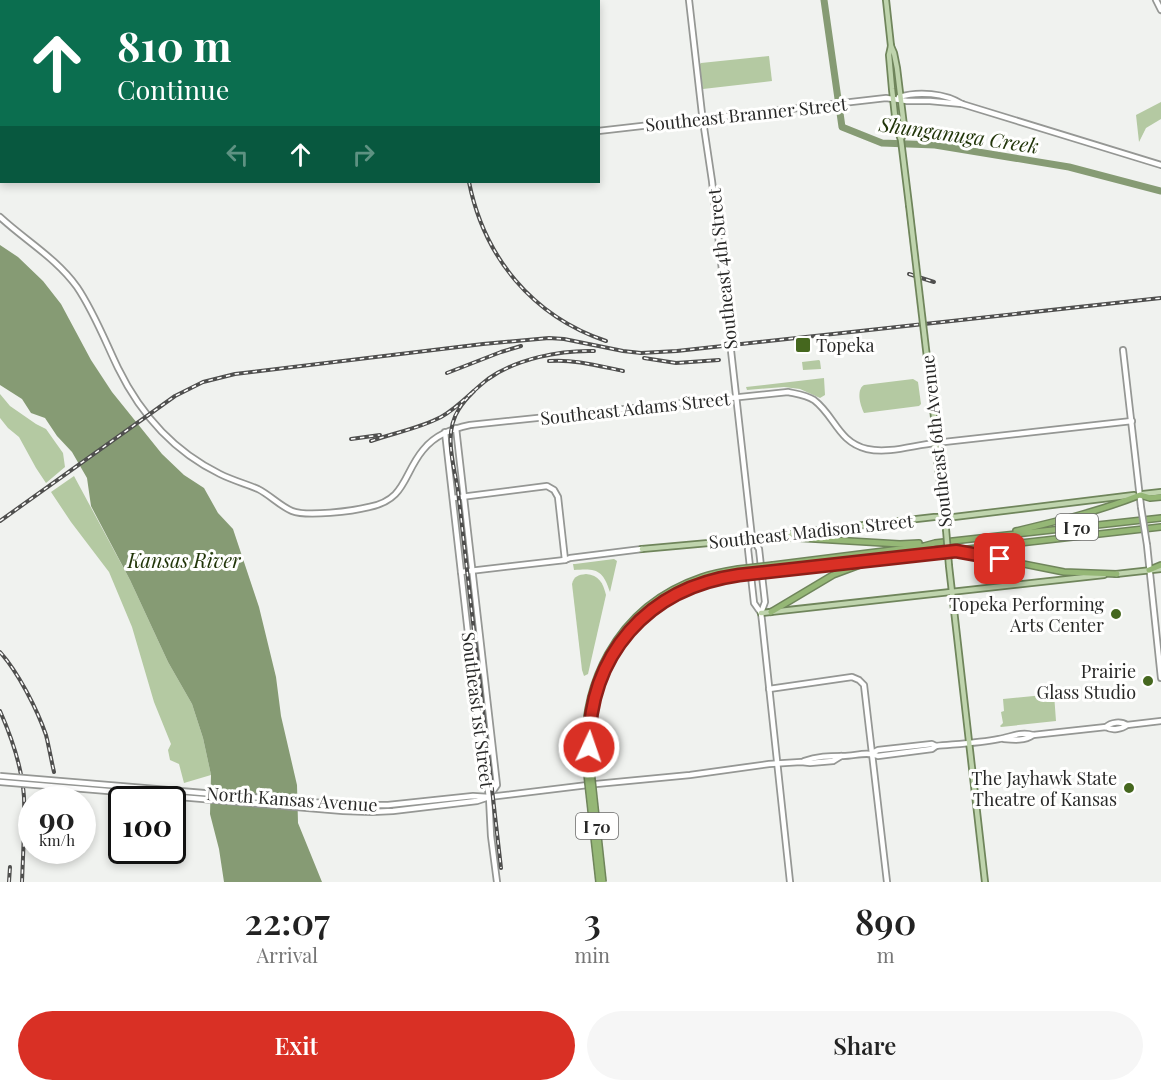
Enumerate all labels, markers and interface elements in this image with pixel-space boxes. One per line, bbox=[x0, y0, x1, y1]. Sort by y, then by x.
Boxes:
text: 810 m bbox=[117, 17, 232, 73]
icon: ahead bbox=[18, 24, 96, 102]
text: Continue bbox=[117, 71, 229, 107]
street label: Southeast Branner Street bbox=[644, 91, 849, 137]
water label: Shunganuga Creek bbox=[877, 109, 1040, 159]
icon: left bbox=[221, 138, 254, 171]
icon: ahead bbox=[284, 138, 317, 171]
icon: right bbox=[347, 138, 380, 171]
street label: Southeast 4th Street bbox=[702, 187, 742, 351]
place label: Topeka bbox=[816, 333, 875, 357]
marker: Topeka bbox=[794, 336, 812, 354]
street label: Southeast 6th Avenue bbox=[915, 354, 957, 528]
street label: Southeast Adams Street bbox=[539, 386, 732, 430]
street label: Southeast Madison Street bbox=[708, 508, 915, 554]
road number: I 70 bbox=[1056, 514, 1098, 540]
pin bbox=[974, 533, 1025, 584]
icon: arrive bbox=[983, 542, 1016, 575]
water label: Kansas River bbox=[127, 546, 242, 573]
place label: Topeka Performing Arts Center bbox=[949, 592, 1104, 637]
marker: Topeka Performing Arts Center bbox=[1109, 607, 1123, 621]
street label: Southeast 1st Street bbox=[457, 630, 500, 790]
place label: Prairie Glass Studio bbox=[1037, 659, 1136, 704]
marker: Prairie Glass Studio bbox=[1141, 674, 1155, 688]
position arrow bbox=[557, 715, 621, 779]
place label: The Jayhawk State Theatre of Kansas bbox=[971, 766, 1117, 811]
street label: North Kansas Avenue bbox=[206, 781, 378, 817]
marker: The Jayhawk State Theatre of Kansas bbox=[1122, 781, 1136, 795]
speed limit sign: 100 bbox=[108, 786, 186, 864]
text: 90 bbox=[39, 798, 75, 838]
road number: I 70 bbox=[576, 813, 618, 839]
text: km/h bbox=[39, 830, 75, 850]
text: 22:07 bbox=[245, 896, 330, 944]
text: 3 bbox=[584, 896, 601, 944]
text: 890 bbox=[855, 896, 916, 944]
text: Arrival bbox=[256, 941, 318, 968]
text: min bbox=[574, 941, 610, 968]
text: m bbox=[877, 941, 894, 968]
button: Exit bbox=[18, 1011, 575, 1080]
button: Share bbox=[587, 1011, 1143, 1080]

